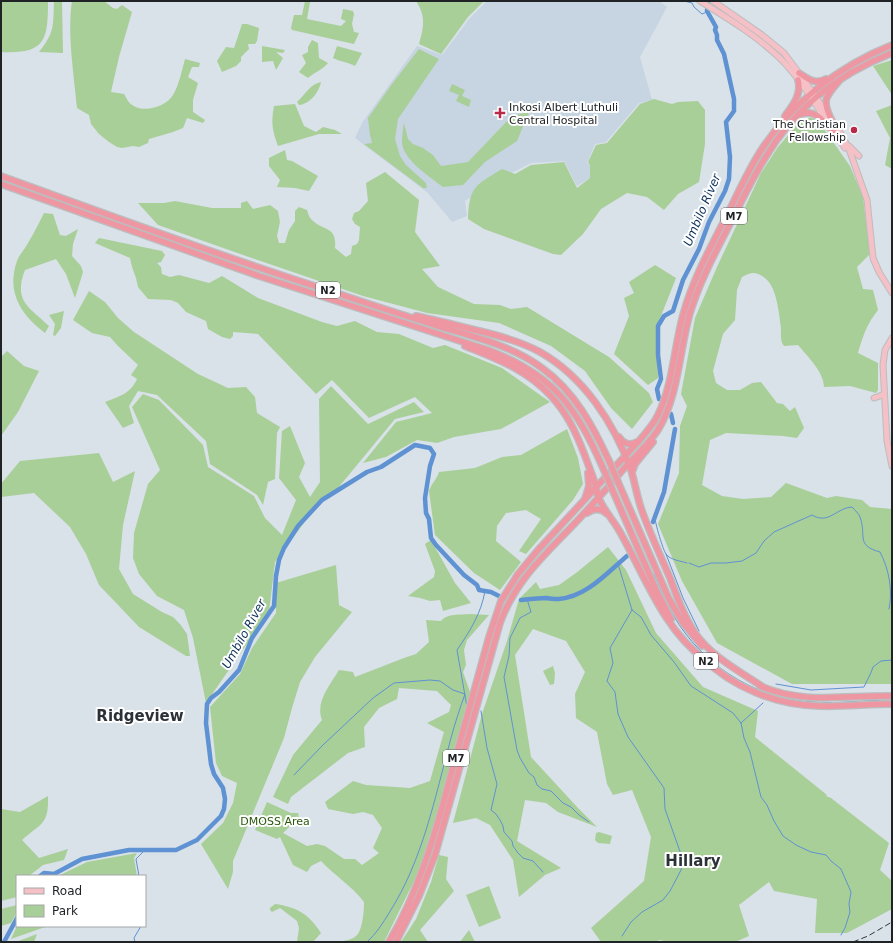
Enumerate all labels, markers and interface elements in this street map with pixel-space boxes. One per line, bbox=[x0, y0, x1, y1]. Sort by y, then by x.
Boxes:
place label: Inkosi Albert Luthuli Central Hospital bbox=[509, 101, 618, 127]
marker: Inkosi Albert Luthuli Central Hospital bbox=[494, 107, 506, 119]
place label: The Christian Fellowship bbox=[772, 118, 846, 144]
marker: The Christian Fellowship bbox=[849, 125, 859, 135]
water label: Umbilo River bbox=[681, 171, 724, 248]
road number: M7 bbox=[721, 208, 747, 224]
road number: N2 bbox=[316, 282, 340, 298]
water label: Umbilo River bbox=[219, 596, 269, 671]
road number: N2 bbox=[694, 653, 718, 669]
district label: Ridgeview bbox=[96, 707, 184, 725]
road number: M7 bbox=[443, 750, 469, 766]
park label: DMOSS Area bbox=[240, 815, 310, 828]
district label: Hillary bbox=[665, 852, 721, 870]
legend bbox=[16, 875, 146, 927]
text: Road bbox=[52, 884, 82, 898]
text: Park bbox=[52, 904, 78, 918]

